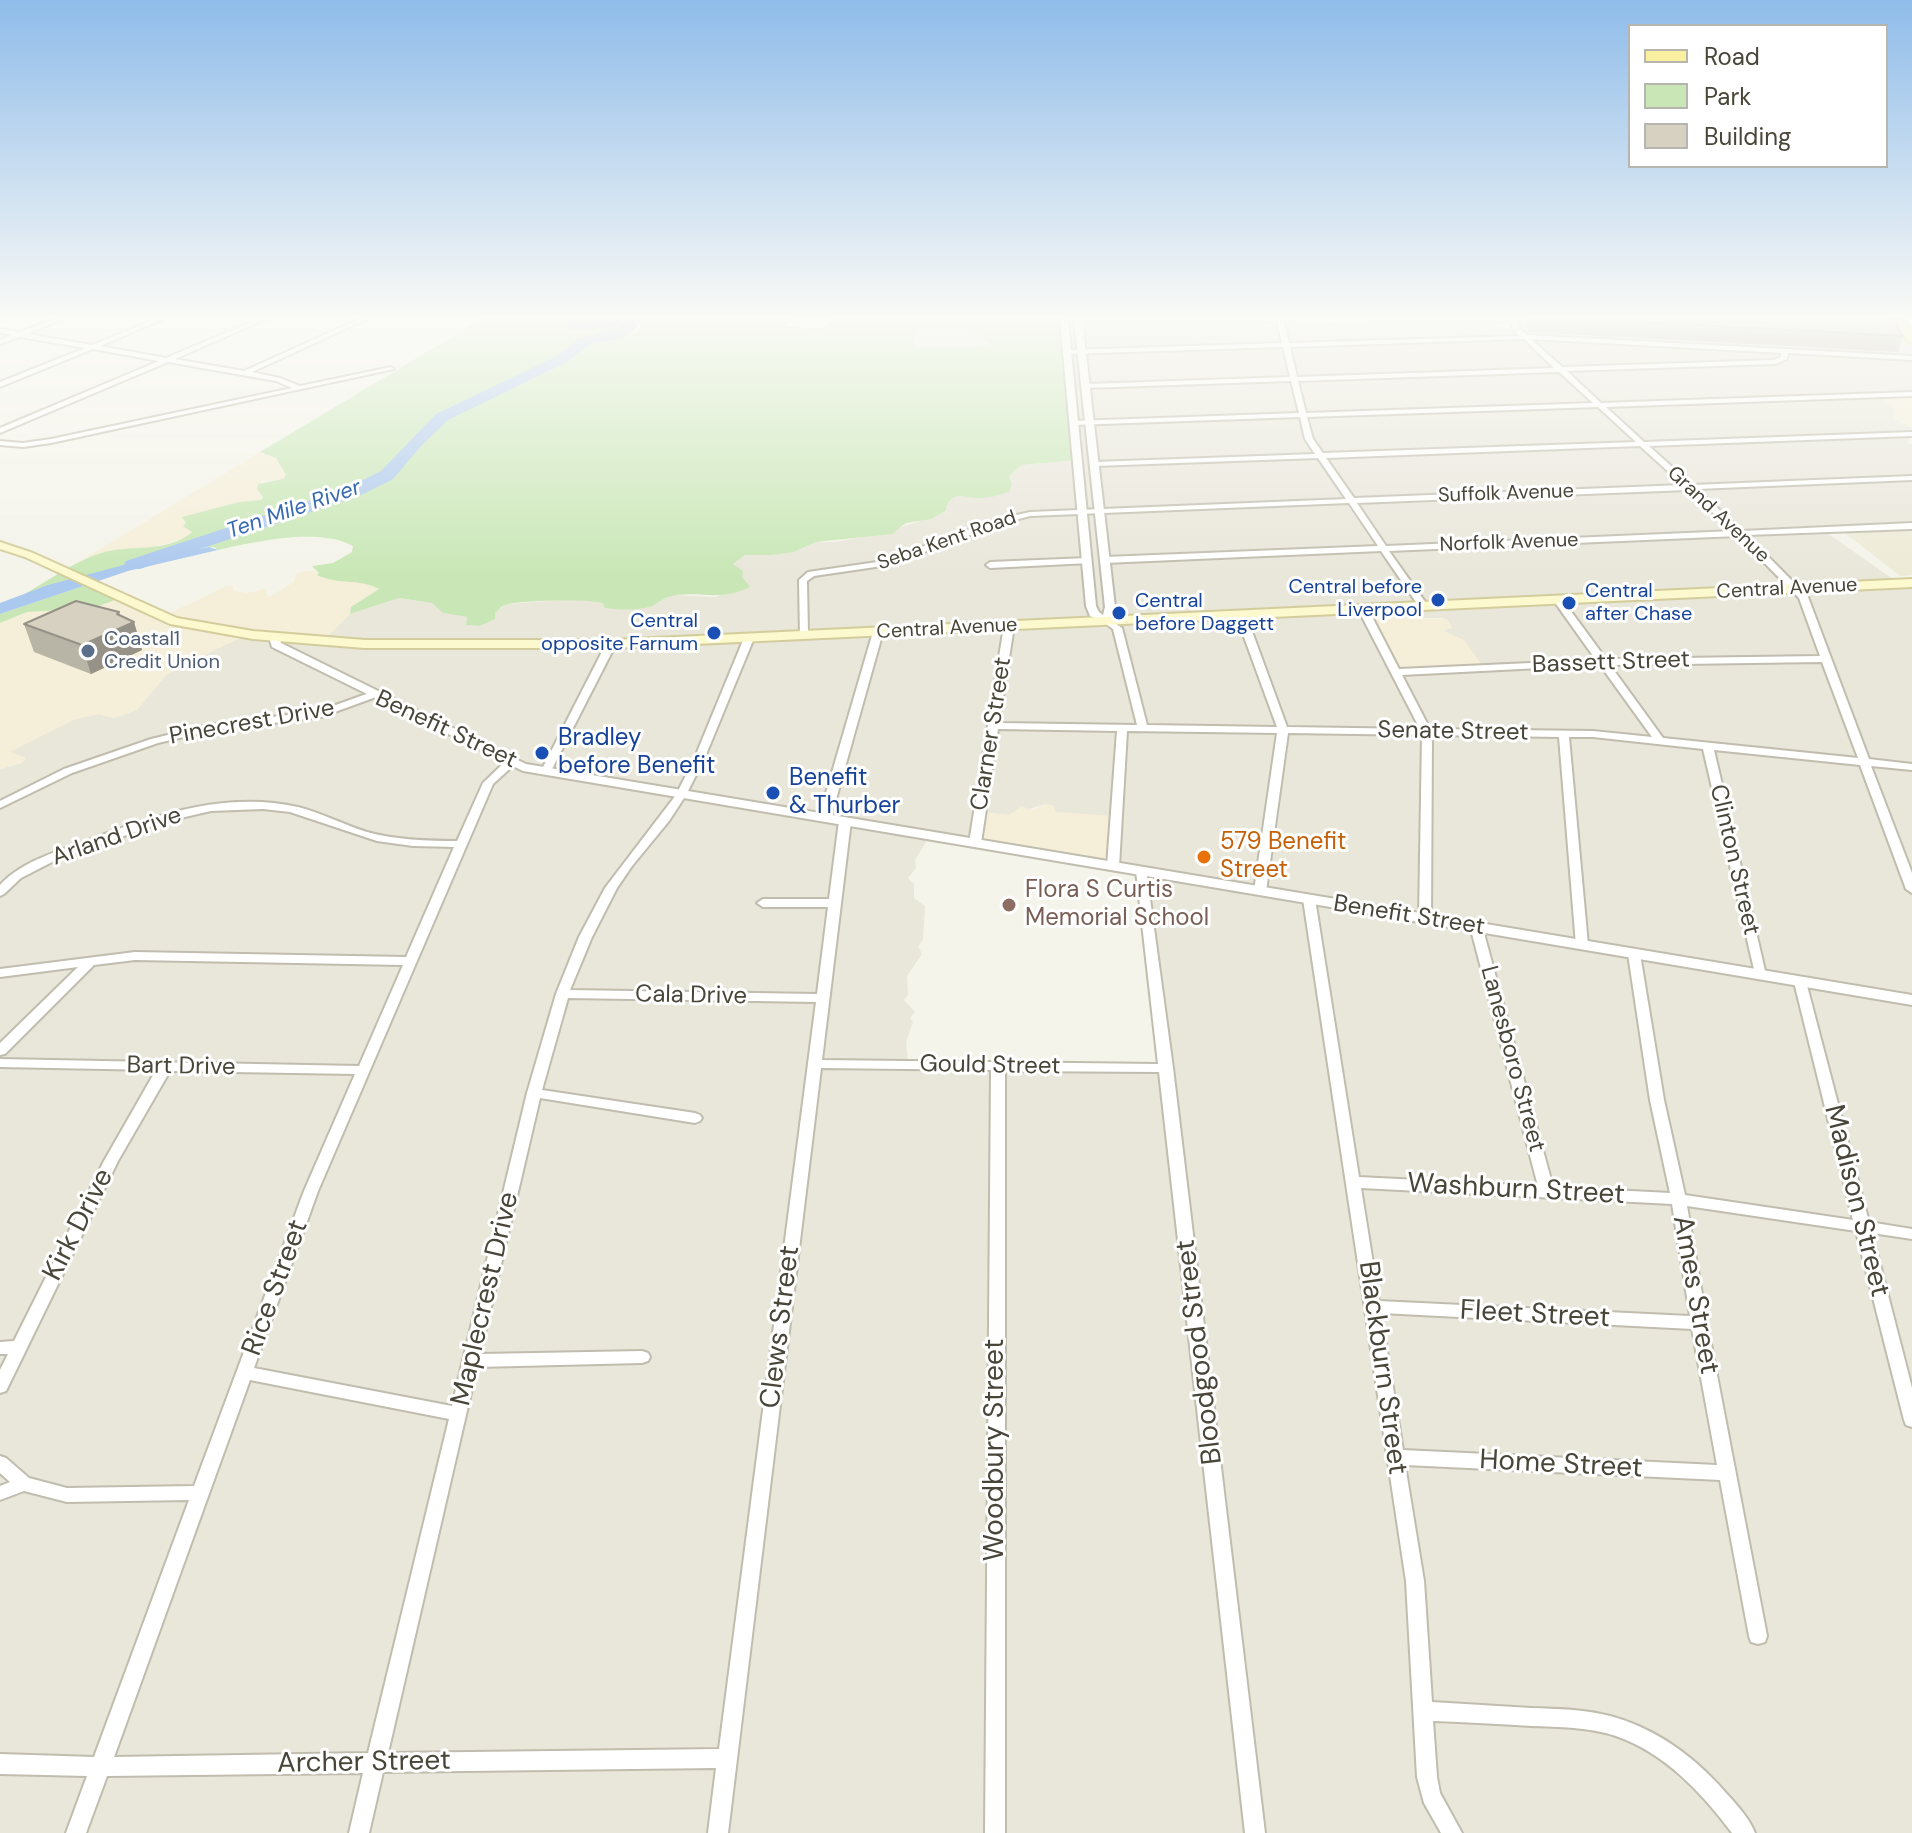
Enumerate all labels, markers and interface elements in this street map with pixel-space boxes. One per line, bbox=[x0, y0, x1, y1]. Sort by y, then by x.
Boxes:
legend bbox=[1628, 24, 1888, 168]
text: Road bbox=[1704, 41, 1760, 72]
text: Park bbox=[1704, 81, 1751, 112]
text: Building bbox=[1704, 121, 1791, 152]
street label: Grand Avenue bbox=[1662, 462, 1774, 568]
water label: Ten Mile River bbox=[223, 475, 365, 545]
street label: Suffolk Avenue bbox=[1438, 480, 1574, 508]
street label: Seba Kent Road bbox=[874, 506, 1020, 576]
street label: Norfolk Avenue bbox=[1439, 529, 1579, 557]
street label: Central Avenue bbox=[1716, 573, 1858, 605]
place label: Central before Liverpool bbox=[1288, 576, 1422, 623]
place label: Central after Chase bbox=[1585, 580, 1692, 627]
place label: Central before Daggett bbox=[1135, 590, 1274, 637]
marker: Central before Liverpool bbox=[1429, 591, 1447, 609]
marker: Central after Chase bbox=[1560, 594, 1578, 612]
marker: Central before Daggett bbox=[1110, 604, 1128, 622]
place label: Central opposite Farnum bbox=[541, 610, 698, 657]
street label: Central Avenue bbox=[876, 613, 1018, 645]
marker: Central opposite Farnum bbox=[705, 624, 723, 642]
place label: Coastal1 Credit Union bbox=[104, 628, 220, 675]
marker: Coastal1 Credit Union bbox=[79, 642, 97, 660]
street label: Bassett Street bbox=[1532, 646, 1690, 680]
street label: Clarner Street bbox=[966, 655, 1018, 813]
street label: Benefit Street bbox=[371, 685, 521, 775]
street label: Pinecrest Drive bbox=[167, 694, 337, 752]
street label: Senate Street bbox=[1377, 716, 1529, 748]
place label: Bradley before Benefit bbox=[558, 725, 715, 781]
marker: Bradley before Benefit bbox=[533, 744, 551, 762]
place label: Benefit & Thurber bbox=[789, 765, 900, 821]
street label: Clinton Street bbox=[1703, 782, 1765, 938]
marker: Benefit & Thurber bbox=[764, 784, 782, 802]
street label: Arland Drive bbox=[48, 801, 186, 873]
place label: 579 Benefit Street bbox=[1220, 829, 1346, 885]
marker: 579 Benefit Street bbox=[1195, 848, 1213, 866]
place label: Flora S Curtis Memorial School bbox=[1025, 877, 1209, 933]
street label: Benefit Street bbox=[1331, 890, 1487, 942]
marker: Flora S Curtis Memorial School bbox=[1000, 896, 1018, 914]
street label: Lanesboro Street bbox=[1473, 963, 1551, 1155]
street label: Cala Drive bbox=[635, 981, 747, 1011]
street label: Gould Street bbox=[919, 1050, 1061, 1082]
street label: Bart Drive bbox=[126, 1052, 236, 1082]
street label: Madison Street bbox=[1816, 1102, 1896, 1300]
street label: Kirk Drive bbox=[36, 1163, 122, 1287]
street label: Washburn Street bbox=[1406, 1168, 1626, 1212]
street label: Maplecrest Drive bbox=[445, 1189, 527, 1409]
street label: Ames Street bbox=[1665, 1213, 1725, 1377]
street label: Rice Street bbox=[236, 1216, 316, 1360]
street label: Bloodgood Street bbox=[1170, 1238, 1230, 1466]
street label: Clews Street bbox=[754, 1244, 808, 1410]
street label: Blackburn Street bbox=[1350, 1259, 1414, 1477]
street label: Fleet Street bbox=[1459, 1294, 1611, 1336]
street label: Woodbury Street bbox=[979, 1339, 1013, 1561]
street label: Home Street bbox=[1479, 1444, 1643, 1486]
street label: Archer Street bbox=[277, 1745, 451, 1781]

